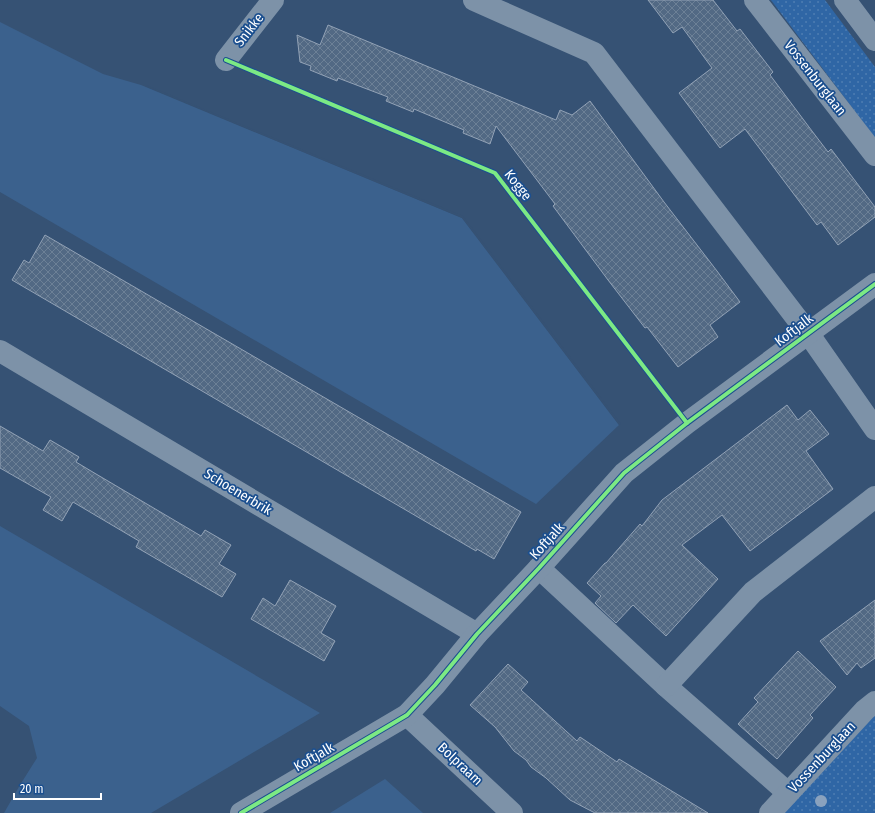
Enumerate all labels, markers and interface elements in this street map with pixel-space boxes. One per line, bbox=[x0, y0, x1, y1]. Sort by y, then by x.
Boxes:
street label: Snikke bbox=[231, 10, 267, 50]
street label: Vossenburglaan bbox=[780, 37, 850, 119]
street label: Kogge bbox=[501, 166, 535, 204]
street label: Koftjalk bbox=[771, 310, 817, 350]
street label: Schoenerbrik bbox=[201, 465, 275, 519]
street label: Koftjalk bbox=[526, 519, 568, 563]
street label: Vossenburglaan bbox=[785, 718, 859, 796]
street label: Koftjalk bbox=[291, 738, 338, 775]
street label: Bolpraam bbox=[434, 739, 486, 789]
scale bar bbox=[14, 775, 101, 801]
text: 20 m bbox=[20, 782, 44, 796]

